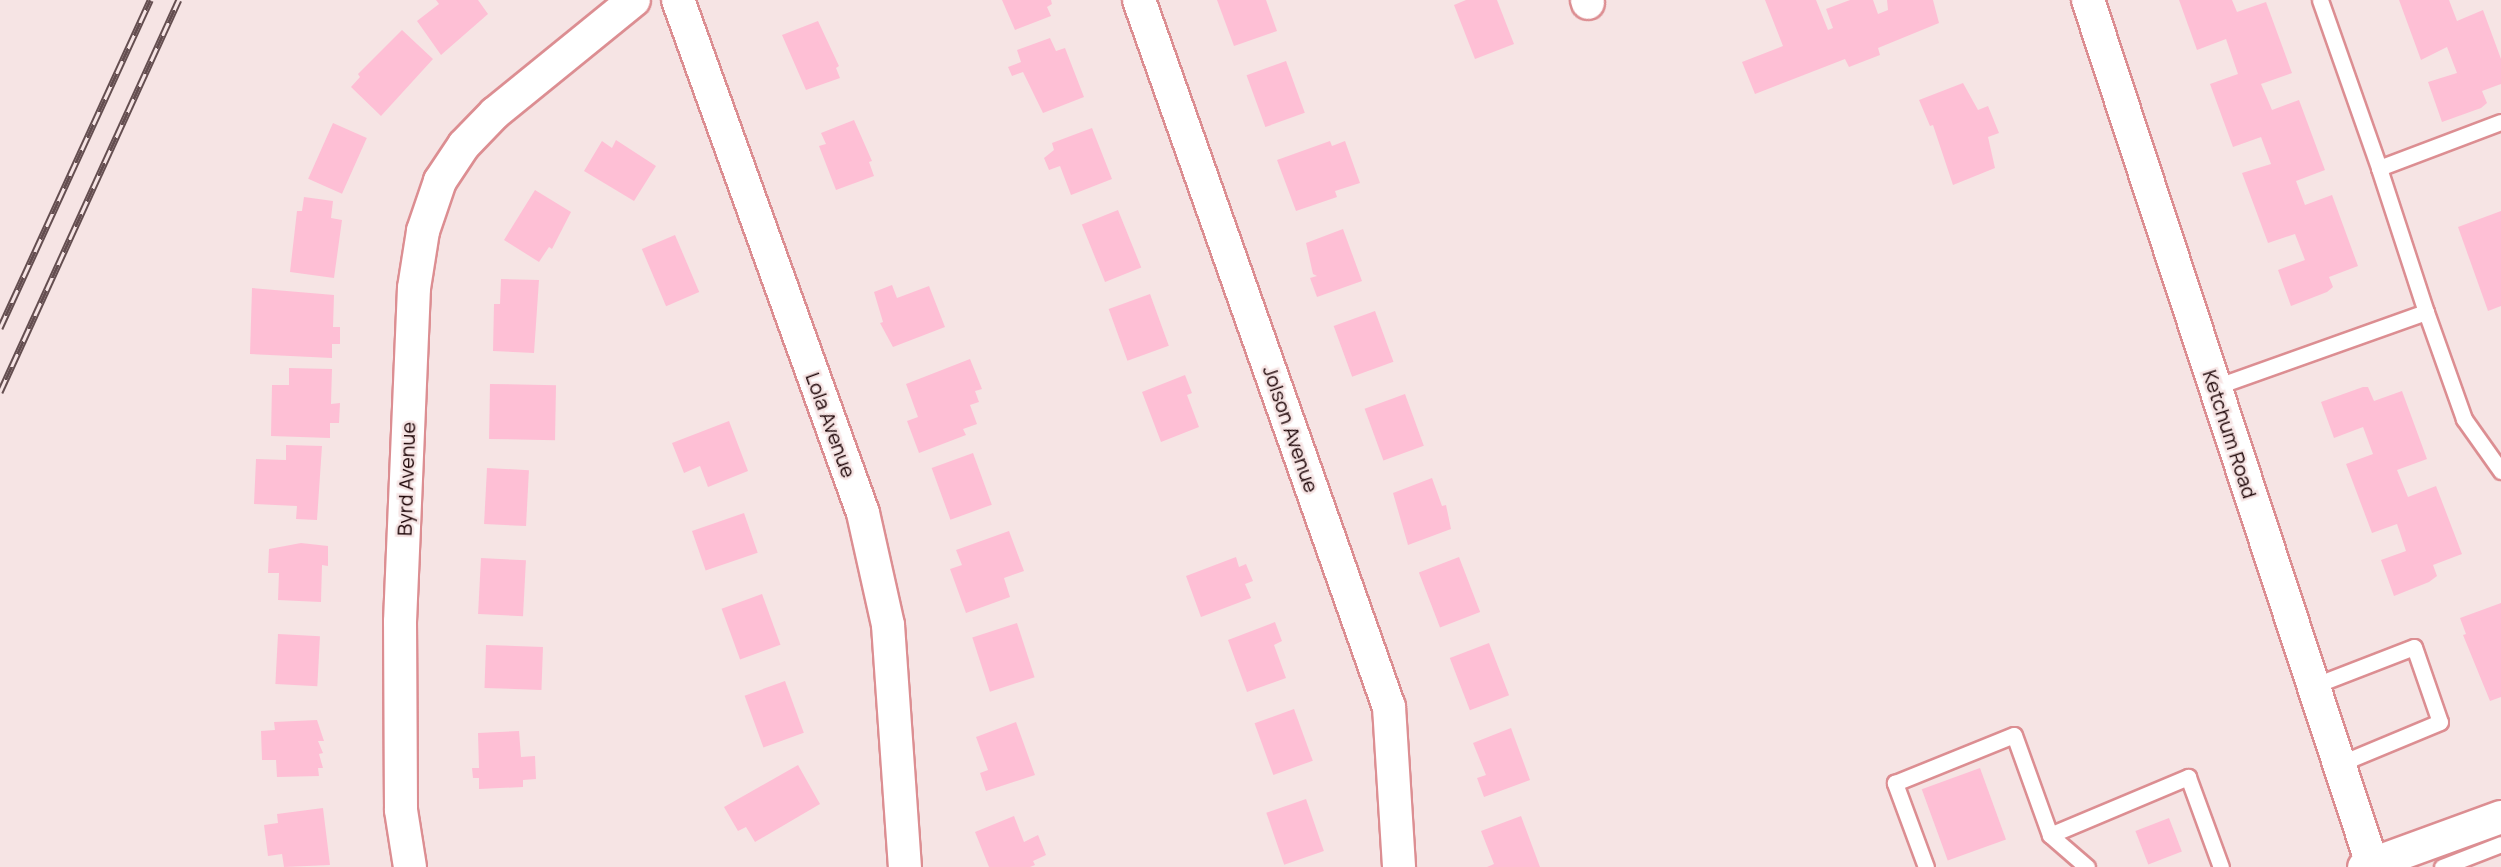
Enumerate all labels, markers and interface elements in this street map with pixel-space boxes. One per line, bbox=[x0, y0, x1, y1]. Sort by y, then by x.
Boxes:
street label: Jolson Avenue bbox=[1258, 362, 1324, 496]
street label: Ketchum Road bbox=[2198, 367, 2262, 501]
street label: Lola Avenue bbox=[801, 369, 861, 481]
street label: Byrd Avenue bbox=[392, 422, 420, 536]

